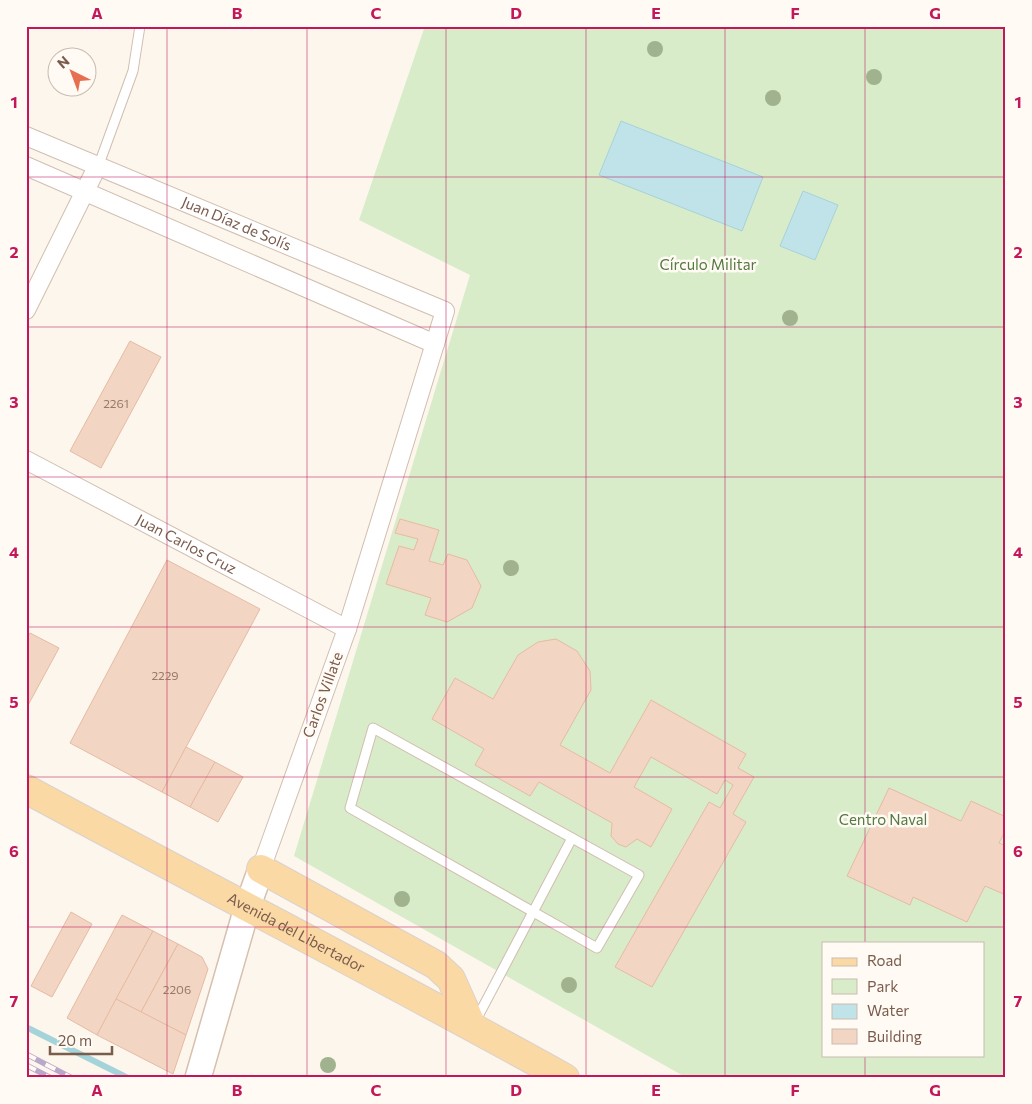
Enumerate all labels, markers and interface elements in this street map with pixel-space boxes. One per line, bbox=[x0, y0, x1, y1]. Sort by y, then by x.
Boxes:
text: A bbox=[91, 3, 103, 22]
text: B bbox=[232, 3, 243, 22]
text: C bbox=[371, 3, 382, 22]
text: D bbox=[510, 3, 522, 22]
text: E bbox=[651, 3, 661, 22]
text: F bbox=[790, 3, 800, 22]
text: G bbox=[929, 3, 941, 22]
north arrow bbox=[48, 48, 98, 98]
text: N bbox=[53, 52, 73, 72]
text: 1 bbox=[10, 92, 18, 111]
text: 1 bbox=[1014, 92, 1022, 111]
street label: Juan Díaz de Solís bbox=[179, 192, 294, 254]
text: 2 bbox=[9, 242, 19, 261]
text: 2 bbox=[1013, 242, 1023, 261]
park label: Círculo Militar bbox=[659, 255, 757, 273]
text: 3 bbox=[9, 392, 19, 411]
text: 3 bbox=[1013, 392, 1023, 411]
house number: 2261 bbox=[103, 396, 129, 410]
street label: Juan Carlos Cruz bbox=[133, 510, 240, 577]
text: 4 bbox=[9, 542, 19, 561]
text: 4 bbox=[1013, 542, 1023, 561]
street label: Carlos Villate bbox=[298, 649, 346, 740]
house number: 2229 bbox=[151, 668, 179, 682]
text: 5 bbox=[9, 692, 19, 711]
text: 5 bbox=[1013, 692, 1023, 711]
park label: Centro Naval bbox=[839, 810, 927, 828]
text: 6 bbox=[9, 841, 19, 860]
text: 6 bbox=[1013, 841, 1023, 860]
street label: Avenida del Libertador bbox=[225, 888, 368, 976]
legend bbox=[822, 942, 984, 1056]
text: Road bbox=[867, 951, 902, 969]
text: Park bbox=[867, 977, 898, 995]
house number: 2206 bbox=[163, 982, 191, 996]
text: 7 bbox=[10, 991, 19, 1010]
text: 7 bbox=[1014, 991, 1023, 1010]
text: Water bbox=[867, 1001, 909, 1019]
scale bar bbox=[50, 1024, 112, 1056]
text: Building bbox=[867, 1027, 922, 1045]
text: 20 m bbox=[58, 1031, 92, 1049]
text: A bbox=[91, 1080, 103, 1099]
text: B bbox=[232, 1080, 243, 1099]
text: C bbox=[371, 1080, 382, 1099]
text: D bbox=[510, 1080, 522, 1099]
text: E bbox=[651, 1080, 661, 1099]
text: F bbox=[790, 1080, 800, 1099]
text: G bbox=[929, 1080, 941, 1099]

